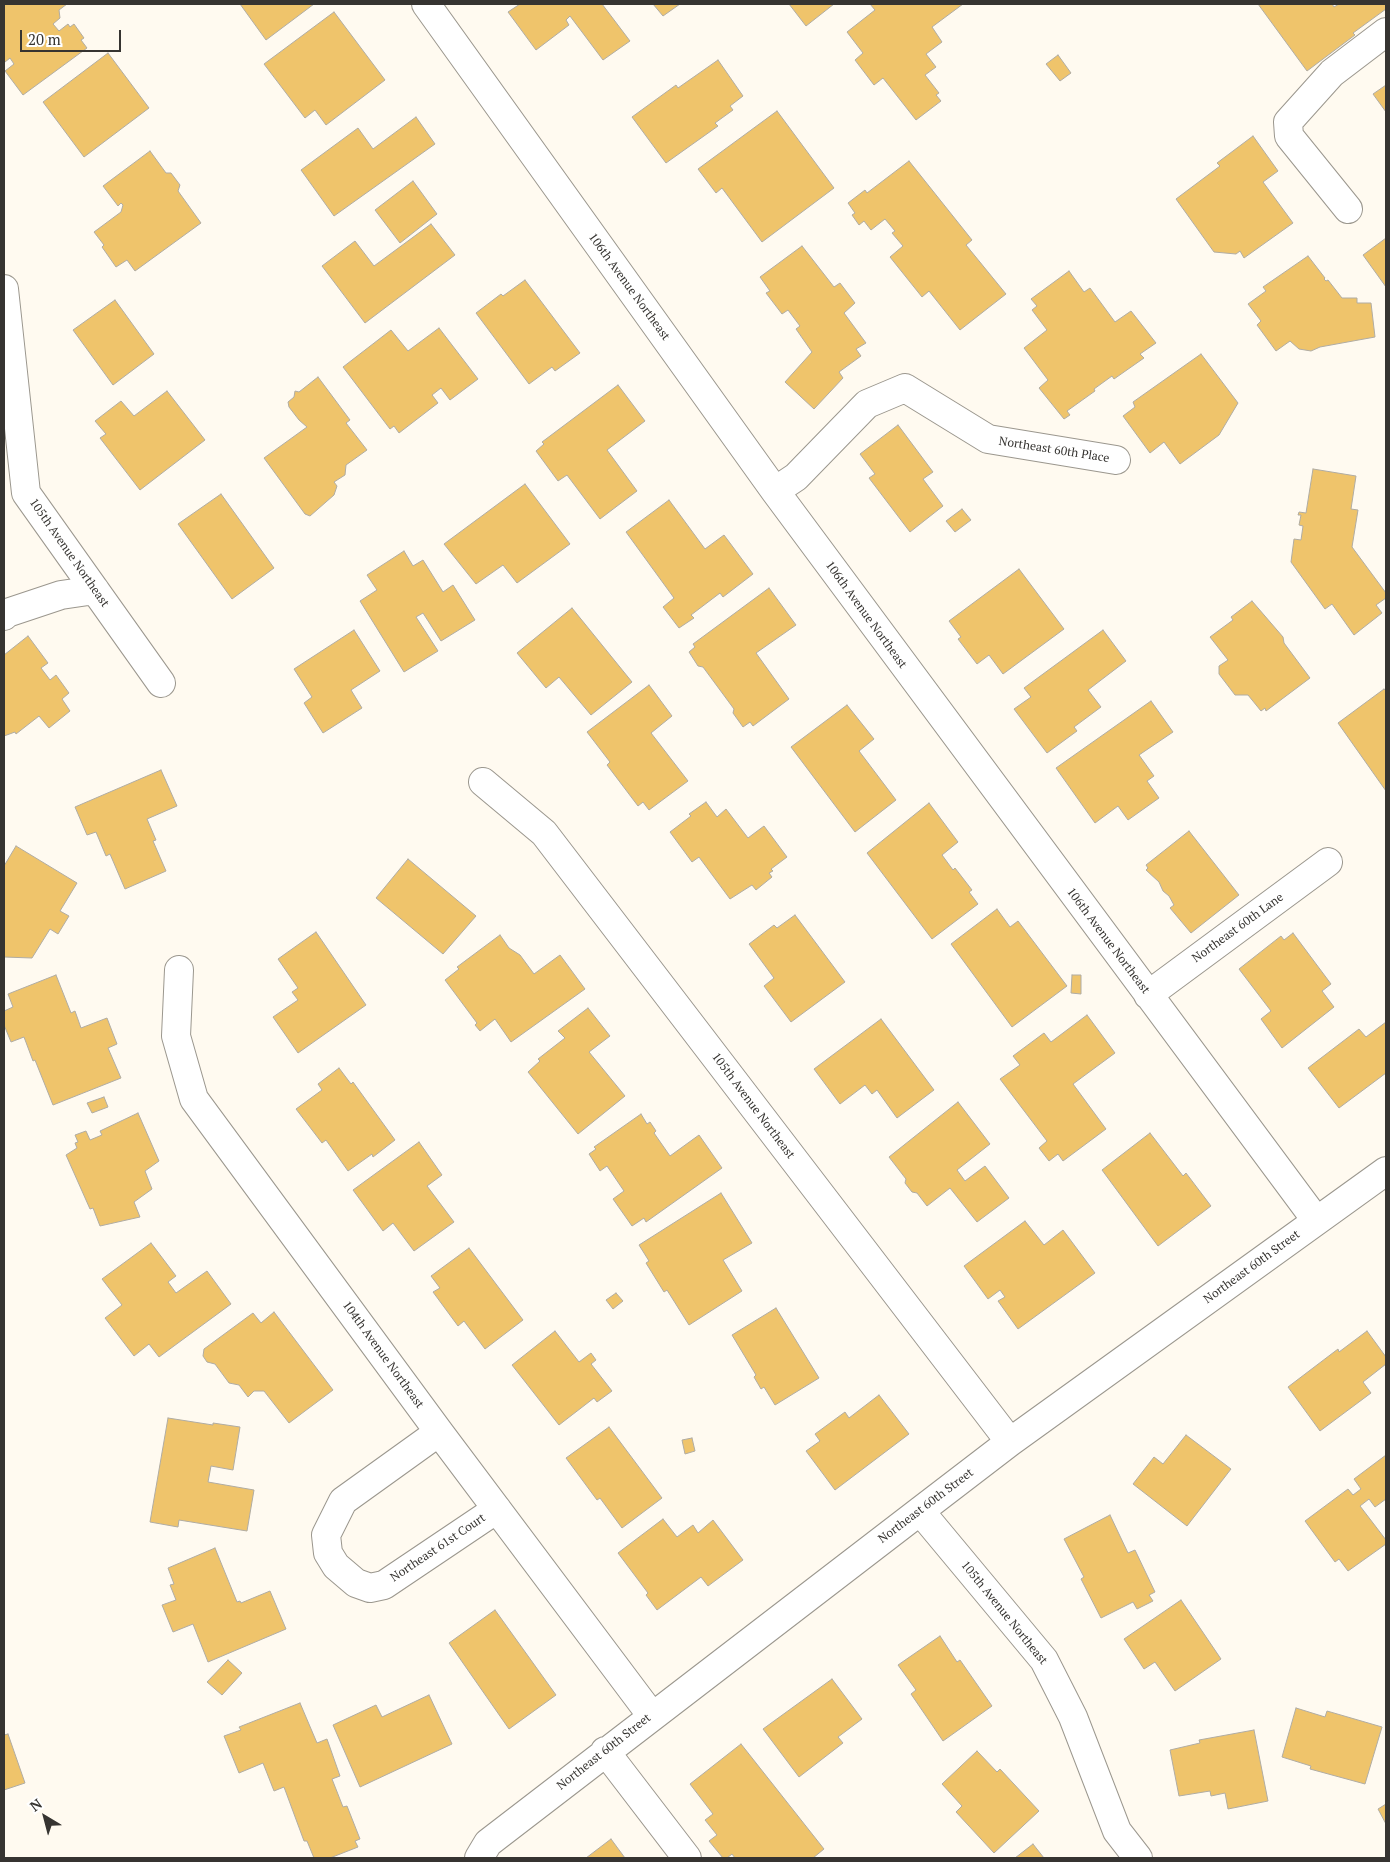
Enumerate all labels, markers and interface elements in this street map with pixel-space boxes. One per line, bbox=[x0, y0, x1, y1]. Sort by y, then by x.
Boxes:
scale bar bbox=[22, 20, 124, 52]
text: 20 m bbox=[28, 29, 61, 49]
street label: 106th Avenue Northeast bbox=[585, 231, 673, 343]
street label: Northeast 60th Place bbox=[998, 434, 1110, 466]
street label: 105th Avenue Northeast bbox=[26, 496, 112, 610]
street label: 106th Avenue Northeast bbox=[822, 559, 910, 671]
street label: 106th Avenue Northeast bbox=[1063, 885, 1153, 997]
street label: Northeast 60th Lane bbox=[1190, 890, 1286, 966]
street label: 105th Avenue Northeast bbox=[708, 1050, 798, 1162]
street label: Northeast 60th Street bbox=[1201, 1227, 1303, 1307]
street label: 104th Avenue Northeast bbox=[339, 1299, 427, 1411]
street label: Northeast 60th Street bbox=[876, 1466, 976, 1546]
street label: Northeast 61st Court bbox=[388, 1511, 488, 1585]
street label: 105th Avenue Northeast bbox=[958, 1558, 1050, 1668]
street label: Northeast 60th Street bbox=[554, 1711, 654, 1793]
north arrow bbox=[20, 1792, 70, 1842]
text: N bbox=[26, 1794, 46, 1815]

